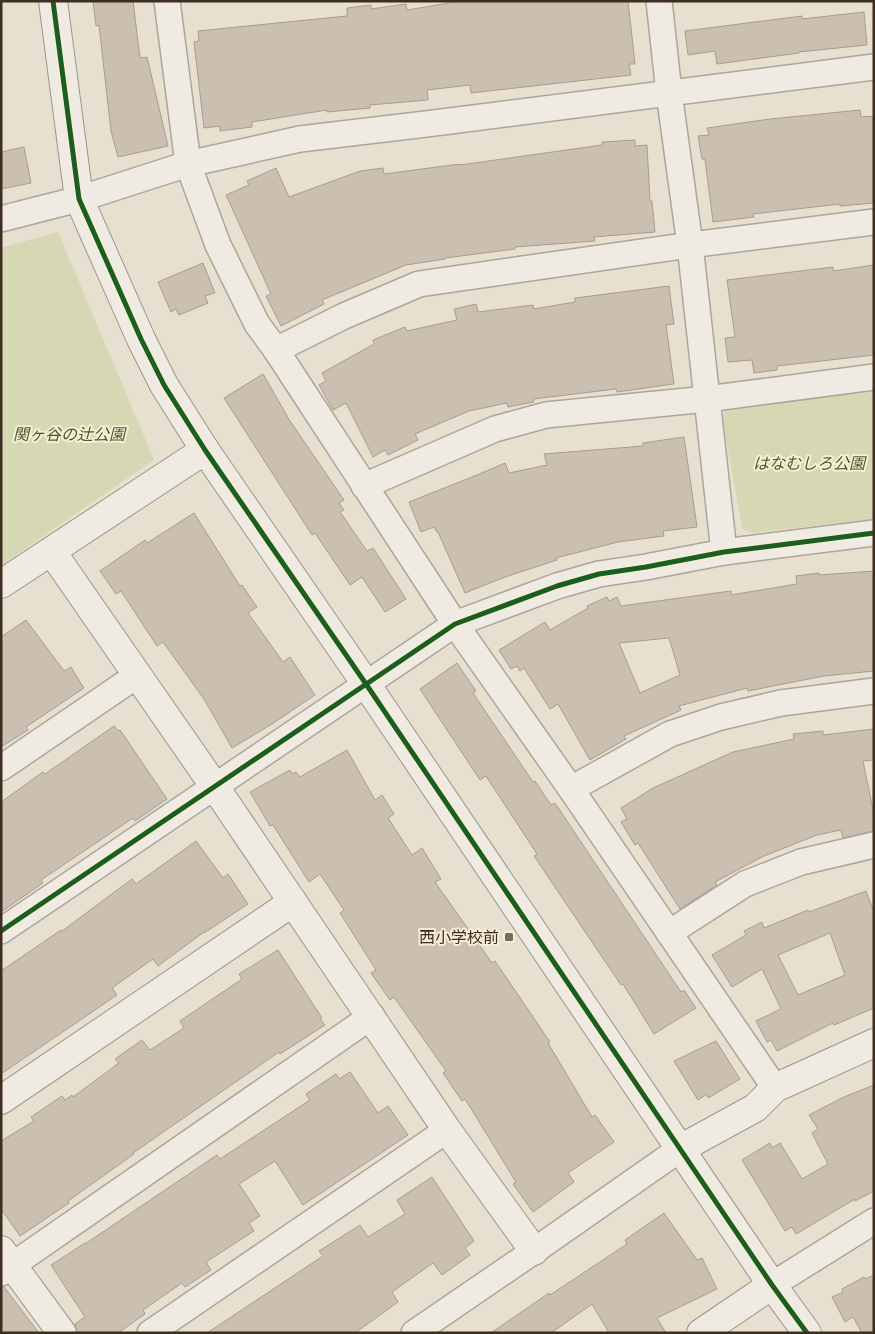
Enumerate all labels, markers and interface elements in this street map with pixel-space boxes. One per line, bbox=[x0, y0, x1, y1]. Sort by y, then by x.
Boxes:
park label: 関ヶ谷の辻公園 bbox=[13, 426, 127, 443]
park label: はなむしろ公園 bbox=[753, 455, 867, 472]
place label: 西小学校前 bbox=[419, 929, 499, 946]
marker: 西小学校前 bbox=[503, 931, 515, 943]

